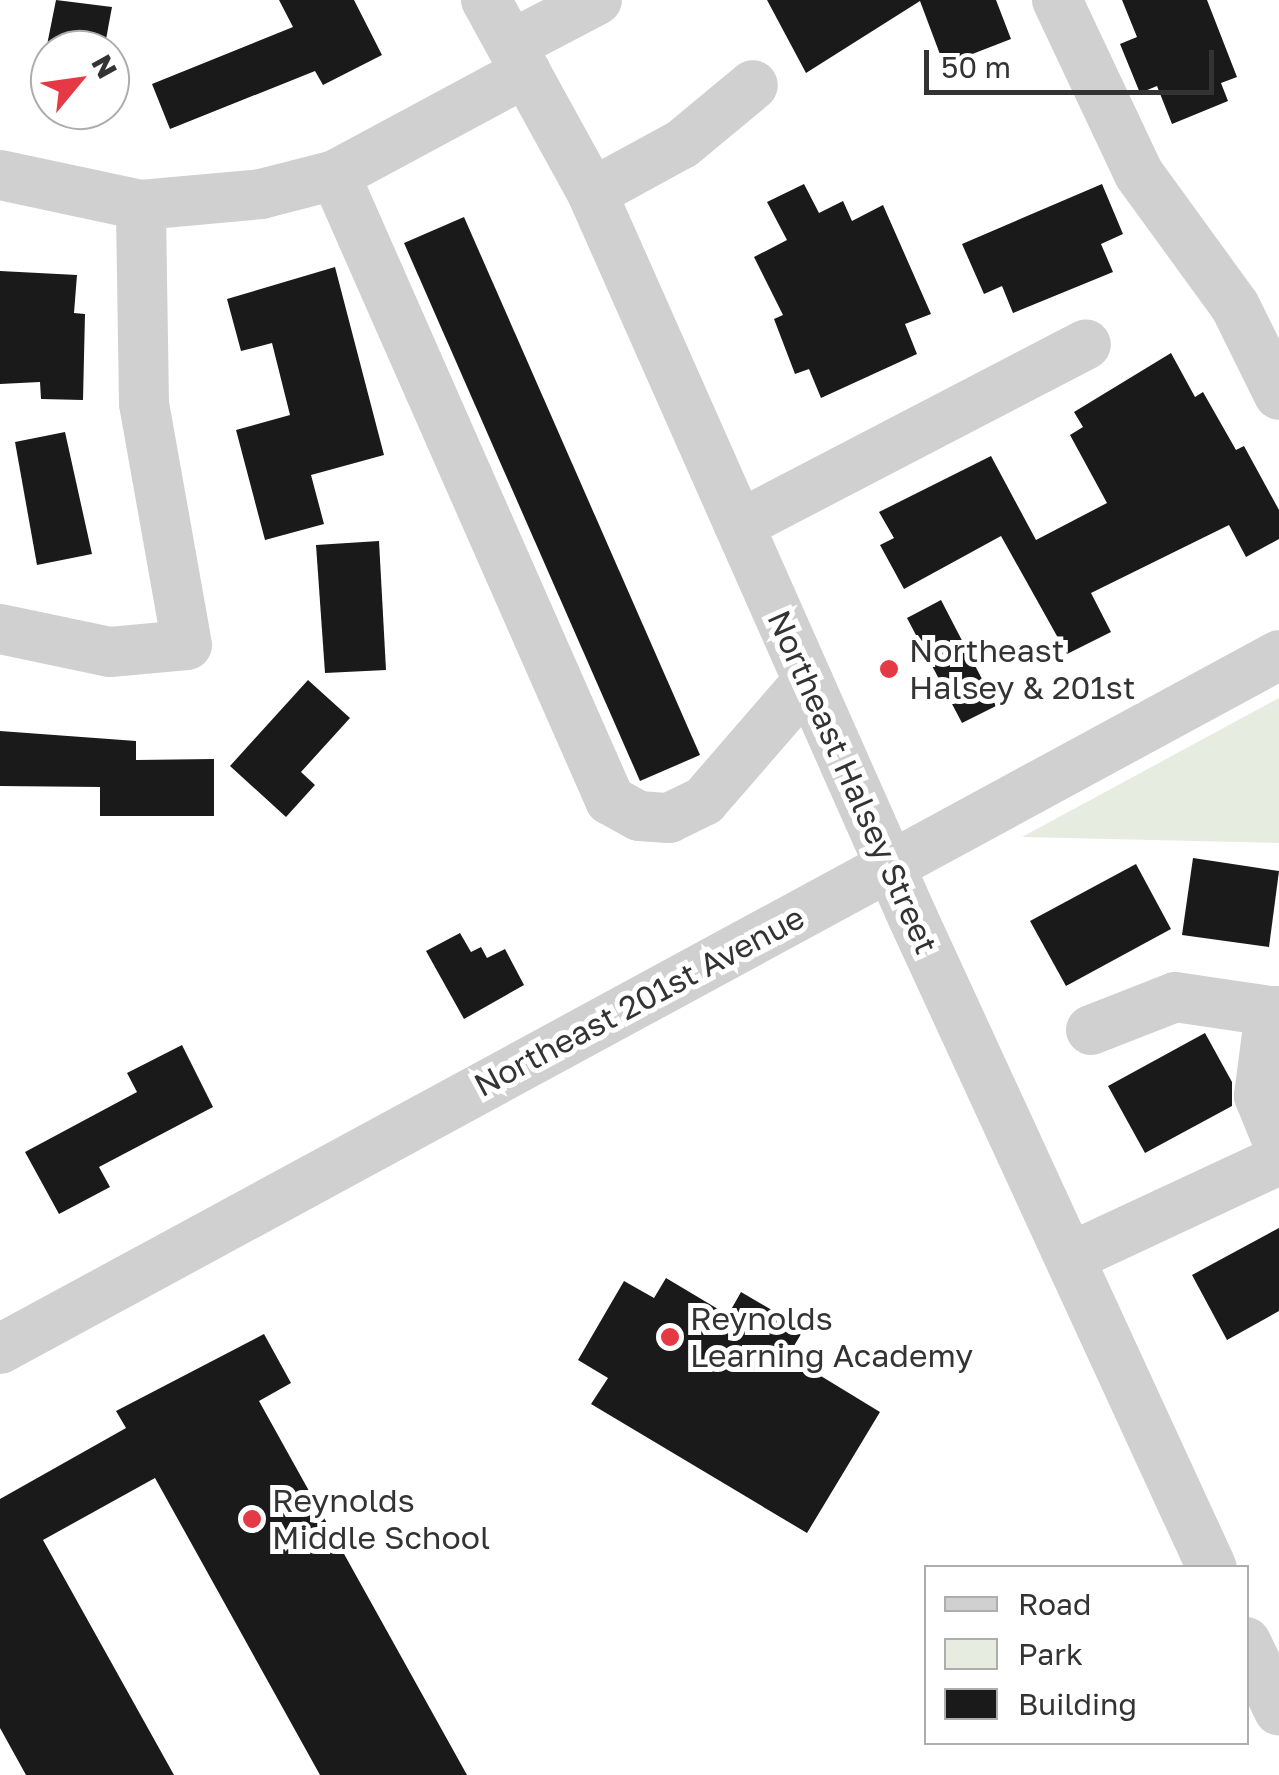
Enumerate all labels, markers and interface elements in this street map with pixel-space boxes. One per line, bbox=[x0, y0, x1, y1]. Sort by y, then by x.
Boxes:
north arrow bbox=[30, 30, 130, 130]
scale bar bbox=[929, 30, 1219, 92]
text: N bbox=[85, 49, 125, 83]
text: 50 m bbox=[941, 49, 1011, 85]
street label: Northeast Halsey Street bbox=[760, 604, 946, 960]
place label: Northeast Halsey & 201st bbox=[909, 632, 1136, 707]
marker: Northeast Halsey & 201st bbox=[878, 658, 900, 680]
street label: Northeast 201st Avenue bbox=[467, 898, 811, 1104]
place label: Reynolds Learning Academy bbox=[690, 1300, 973, 1375]
marker: Reynolds Learning Academy bbox=[659, 1326, 681, 1348]
place label: Reynolds Middle School bbox=[272, 1482, 490, 1557]
marker: Reynolds Middle School bbox=[241, 1508, 263, 1530]
legend bbox=[924, 1565, 1249, 1745]
text: Road bbox=[1018, 1586, 1092, 1622]
text: Park bbox=[1018, 1636, 1083, 1672]
text: Building bbox=[1018, 1686, 1137, 1722]

